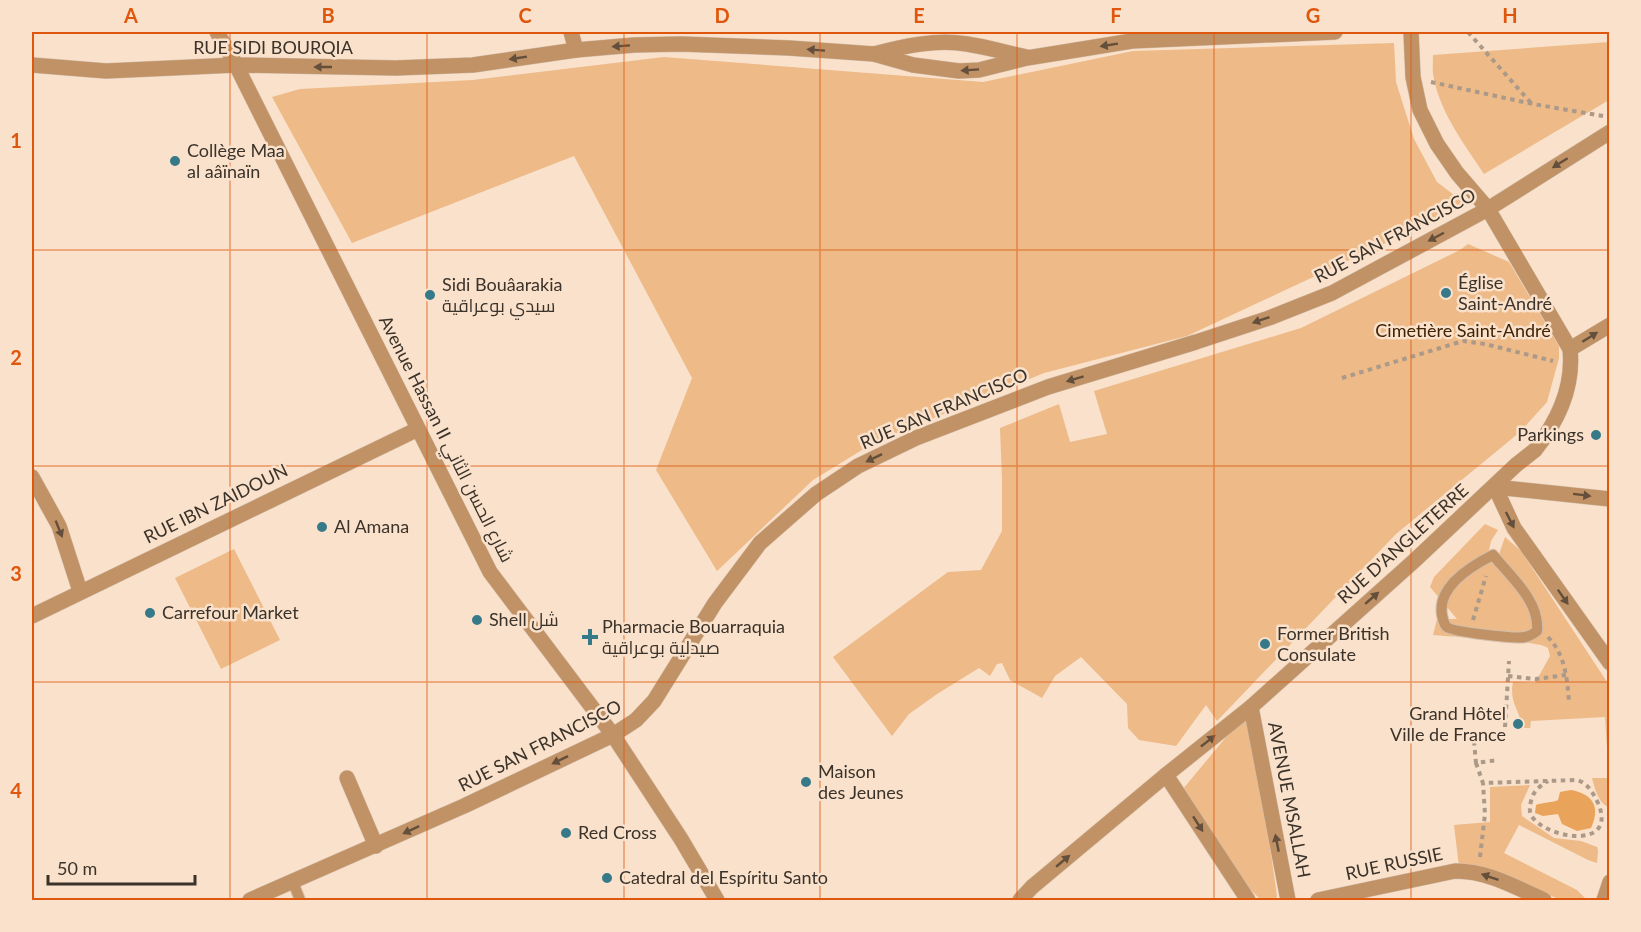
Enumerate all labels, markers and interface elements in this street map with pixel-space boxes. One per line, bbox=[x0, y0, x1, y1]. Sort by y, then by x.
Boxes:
text: A bbox=[123, 3, 138, 27]
text: B bbox=[321, 3, 335, 27]
text: C bbox=[518, 3, 532, 27]
text: D bbox=[714, 3, 730, 27]
text: E bbox=[913, 3, 925, 27]
text: F bbox=[1110, 3, 1122, 27]
text: G bbox=[1306, 3, 1320, 27]
text: H bbox=[1502, 3, 1518, 27]
street label: RUE SIDI BOURQIA bbox=[193, 36, 354, 58]
one-way arrow bbox=[1099, 40, 1118, 49]
one-way arrow bbox=[611, 41, 630, 51]
one-way arrow bbox=[806, 45, 825, 55]
one-way arrow bbox=[508, 54, 527, 63]
one-way arrow bbox=[314, 62, 333, 72]
one-way arrow bbox=[961, 66, 980, 75]
text: 1 bbox=[10, 128, 22, 152]
place label: Collège Maa al aâïnaïn bbox=[187, 139, 285, 182]
marker: Collège Maa al aâïnaïn bbox=[168, 154, 182, 168]
one-way arrow bbox=[1552, 158, 1568, 169]
street label: RUE SAN FRANCISCO bbox=[1310, 183, 1479, 287]
one-way arrow bbox=[1428, 232, 1445, 242]
place label: Église Saint-André bbox=[1458, 271, 1552, 314]
place label: Sidi Bouâarakia سيدي بوعراقية bbox=[442, 273, 562, 320]
marker: Église Saint-André bbox=[1439, 286, 1453, 300]
marker: Sidi Bouâarakia سيدي بوعراقية bbox=[423, 288, 437, 302]
street label: Avenue Hassan II شارع الحسن الثاني bbox=[371, 311, 519, 567]
one-way arrow bbox=[1251, 316, 1269, 326]
park label: Cimetière Saint-André bbox=[1375, 319, 1551, 341]
one-way arrow bbox=[1582, 332, 1598, 343]
text: 2 bbox=[10, 345, 22, 369]
street label: RUE SAN FRANCISCO bbox=[857, 363, 1031, 453]
one-way arrow bbox=[1066, 375, 1084, 384]
place label: Parkings bbox=[1517, 423, 1584, 445]
marker: Parkings bbox=[1589, 428, 1603, 442]
one-way arrow bbox=[865, 453, 883, 463]
street label: RUE IBN ZAIDOUN bbox=[140, 459, 291, 548]
street label: RUE D'ANGLETERRE bbox=[1332, 479, 1472, 608]
one-way arrow bbox=[1573, 491, 1592, 500]
one-way arrow bbox=[1505, 511, 1515, 528]
place label: Al Amana bbox=[334, 515, 409, 537]
one-way arrow bbox=[54, 520, 64, 538]
marker: Al Amana bbox=[315, 520, 329, 534]
text: 3 bbox=[10, 561, 22, 585]
one-way arrow bbox=[1557, 589, 1569, 605]
one-way arrow bbox=[1364, 592, 1379, 605]
place label: Carrefour Market bbox=[162, 601, 299, 623]
marker: Carrefour Market bbox=[143, 606, 157, 620]
place label: Shell شل bbox=[489, 608, 559, 631]
marker: Shell شل bbox=[470, 613, 484, 627]
place label: Pharmacie Bouarraquia صيدلية بوعراقية bbox=[602, 615, 785, 659]
place label: Former British Consulate bbox=[1277, 622, 1389, 665]
marker: Pharmacie Bouarraquia صيدلية بوعراقية bbox=[583, 630, 597, 644]
marker: Former British Consulate bbox=[1258, 637, 1272, 651]
street label: RUE SAN FRANCISCO bbox=[454, 694, 625, 796]
place label: Grand Hôtel Ville de France bbox=[1390, 702, 1506, 745]
marker: Grand Hôtel Ville de France bbox=[1511, 717, 1525, 731]
street label: AVENUE MSALLAH bbox=[1264, 720, 1316, 880]
one-way arrow bbox=[1200, 735, 1216, 748]
one-way arrow bbox=[552, 755, 569, 765]
place label: Maison des Jeunes bbox=[818, 760, 904, 803]
marker: Maison des Jeunes bbox=[799, 775, 813, 789]
text: 4 bbox=[10, 778, 22, 802]
one-way arrow bbox=[1192, 816, 1203, 832]
place label: Red Cross bbox=[578, 821, 657, 843]
one-way arrow bbox=[402, 826, 419, 835]
marker: Red Cross bbox=[559, 826, 573, 840]
one-way arrow bbox=[1272, 833, 1281, 852]
street label: RUE RUSSIE bbox=[1343, 842, 1444, 884]
scale bar bbox=[48, 848, 195, 886]
one-way arrow bbox=[1055, 854, 1071, 867]
text: 50 m bbox=[57, 857, 97, 879]
place label: Catedral del Espíritu Santo bbox=[619, 866, 828, 888]
marker: Catedral del Espíritu Santo bbox=[600, 871, 614, 885]
one-way arrow bbox=[1481, 871, 1499, 881]

